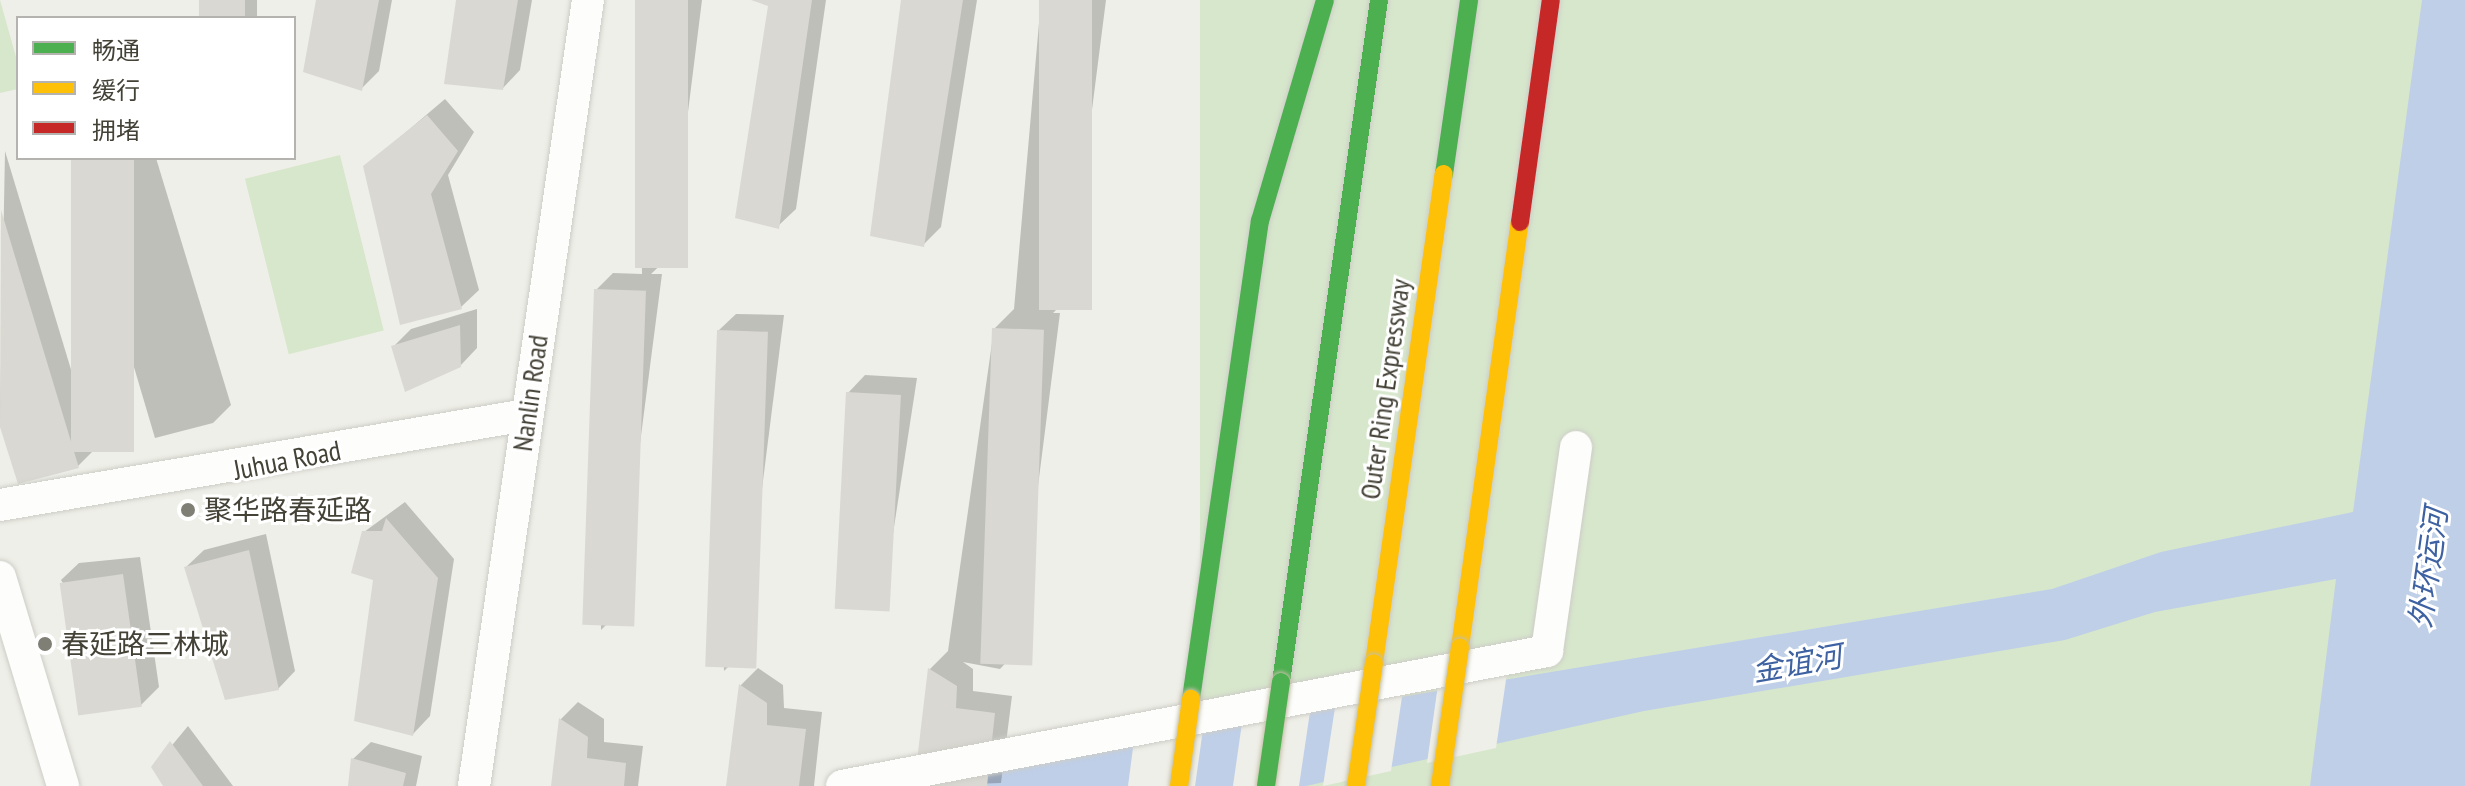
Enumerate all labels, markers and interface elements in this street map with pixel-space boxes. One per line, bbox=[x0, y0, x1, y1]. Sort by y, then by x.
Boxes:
legend bbox=[16, 16, 296, 160]
text: 畅通 bbox=[92, 35, 140, 66]
text: 缓行 bbox=[92, 75, 140, 106]
text: 拥堵 bbox=[92, 115, 140, 146]
street label: Outer Ring Expressway bbox=[1353, 277, 1417, 501]
street label: Nanlin Road bbox=[505, 333, 555, 453]
street label: Juhua Road bbox=[231, 433, 343, 487]
place label: 聚华路春延路 bbox=[204, 493, 372, 527]
marker: 聚华路春延路 bbox=[179, 501, 197, 519]
water label: 外环运河 bbox=[2402, 506, 2454, 630]
place label: 春延路三林城 bbox=[61, 627, 229, 661]
marker: 春延路三林城 bbox=[36, 635, 54, 653]
water label: 金谊河 bbox=[1750, 637, 1844, 689]

